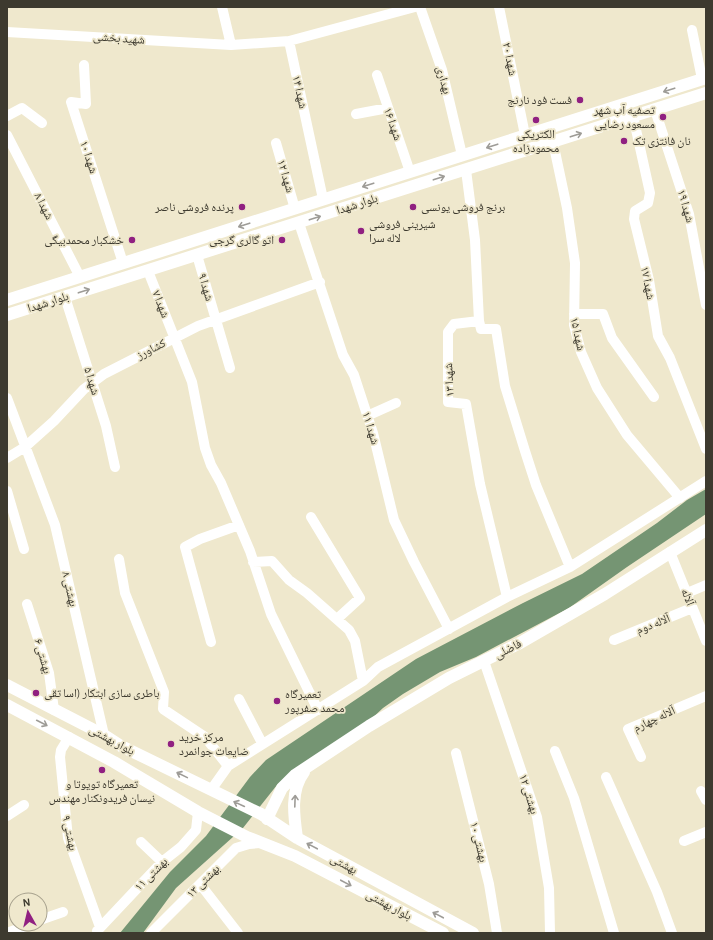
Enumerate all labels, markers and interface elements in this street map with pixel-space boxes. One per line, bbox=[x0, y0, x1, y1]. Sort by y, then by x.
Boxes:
street label: شهید بخشی bbox=[93, 30, 145, 47]
street label: شهدا ۲۰ bbox=[500, 41, 519, 77]
street label: بهداری bbox=[433, 65, 453, 96]
street label: شهدا ۱۴ bbox=[290, 74, 309, 110]
one-way arrow bbox=[663, 86, 675, 94]
place label: فست فود نارنج bbox=[507, 94, 572, 107]
marker: فست فود نارنج bbox=[575, 95, 585, 105]
place label: تصفیه آب شهر مسعود رضایی bbox=[593, 103, 655, 131]
street label: شهدا ۱۶ bbox=[381, 106, 404, 142]
marker: تصفیه آب شهر مسعود رضایی bbox=[658, 112, 668, 122]
marker: الکتریکی محمودزاده bbox=[531, 115, 541, 125]
place label: الکتریکی محمودزاده bbox=[513, 128, 559, 154]
one-way arrow bbox=[570, 130, 582, 138]
place label: نان فانتزی تک bbox=[632, 135, 691, 148]
marker: نان فانتزی تک bbox=[619, 136, 629, 146]
street label: شهدا ۱۰ bbox=[77, 139, 100, 175]
one-way arrow bbox=[485, 143, 498, 150]
street label: شهدا ۱۲ bbox=[275, 158, 296, 194]
one-way arrow bbox=[432, 174, 445, 181]
one-way arrow bbox=[361, 182, 374, 189]
street label: شهدا ۱۹ bbox=[675, 188, 696, 224]
street label: شهدا ۸ bbox=[31, 191, 56, 222]
street label: بلوار شهدا bbox=[335, 192, 379, 218]
place label: پرنده فروشی ناصر bbox=[154, 201, 234, 214]
place label: برنج فروشی یونسی bbox=[421, 201, 505, 214]
marker: پرنده فروشی ناصر bbox=[237, 202, 247, 212]
marker: برنج فروشی یونسی bbox=[408, 202, 418, 212]
one-way arrow bbox=[308, 214, 321, 221]
place label: شیرینی فروشی لاله سرا bbox=[369, 218, 436, 244]
one-way arrow bbox=[237, 222, 250, 229]
marker: شیرینی فروشی لاله سرا bbox=[356, 226, 366, 236]
place label: خشکبار محمدبیگی bbox=[44, 234, 124, 247]
place label: اتو گالری گرجی bbox=[209, 234, 274, 247]
marker: خشکبار محمدبیگی bbox=[127, 235, 137, 245]
marker: اتو گالری گرجی bbox=[277, 235, 287, 245]
street label: شهدا ۱۷ bbox=[638, 265, 657, 301]
street label: شهدا ۹ bbox=[195, 272, 216, 303]
one-way arrow bbox=[78, 287, 91, 294]
street label: شهدا ۷ bbox=[149, 289, 172, 320]
street label: بلوار شهدا bbox=[26, 290, 70, 316]
street label: شهدا ۱۵ bbox=[568, 316, 587, 352]
street label: کشاورز bbox=[134, 337, 167, 362]
street label: شهدا ۱۳ bbox=[442, 363, 457, 397]
street label: شهدا ۵ bbox=[81, 366, 102, 397]
street label: شهدا ۱۱ bbox=[359, 410, 382, 446]
street label: بهشتی ۸ bbox=[59, 570, 80, 608]
street label: آلاله bbox=[679, 587, 698, 608]
street label: آلاله دوم bbox=[634, 611, 673, 638]
street label: بهشتی ۶ bbox=[31, 637, 54, 675]
street label: فاضلی bbox=[492, 637, 524, 662]
place label: باطری سازی ابتکار (اسا تقی bbox=[44, 687, 160, 700]
marker: باطری سازی ابتکار (اسا تقی bbox=[31, 688, 41, 698]
place label: تعمیرگاه محمد صفرپور bbox=[284, 688, 344, 715]
marker: تعمیرگاه محمد صفرپور bbox=[272, 696, 282, 706]
street label: آلاله چهارم bbox=[631, 703, 679, 736]
one-way arrow bbox=[35, 720, 47, 727]
street label: بلوار بهشتی bbox=[87, 723, 137, 758]
place label: مرکز خرید ضایعات جوانمرد bbox=[179, 731, 249, 758]
marker: مرکز خرید ضایعات جوانمرد bbox=[166, 739, 176, 749]
marker: تعمیرگاه تویوتا و نیسان فریدونکنار مهندس bbox=[97, 765, 107, 775]
one-way arrow bbox=[177, 771, 189, 778]
street label: بهشتی ۱۲ bbox=[516, 773, 541, 816]
place label: تعمیرگاه تویوتا و نیسان فریدونکنار مهندس bbox=[49, 778, 155, 805]
one-way arrow bbox=[291, 794, 298, 807]
one-way arrow bbox=[233, 800, 245, 807]
street label: بهشتی ۹ bbox=[59, 814, 80, 852]
street label: بهشتی ۱۰ bbox=[467, 821, 490, 864]
one-way arrow bbox=[306, 842, 318, 850]
street label: بهشتی bbox=[328, 852, 359, 877]
street label: بهشتی ۱۱ bbox=[132, 855, 171, 894]
street label: بهشتی ۱۳ bbox=[184, 862, 223, 901]
one-way arrow bbox=[340, 879, 352, 887]
street label: بلوار بهشتی bbox=[364, 888, 414, 923]
north arrow bbox=[8, 892, 48, 932]
text: N bbox=[22, 897, 31, 909]
one-way arrow bbox=[433, 910, 445, 918]

